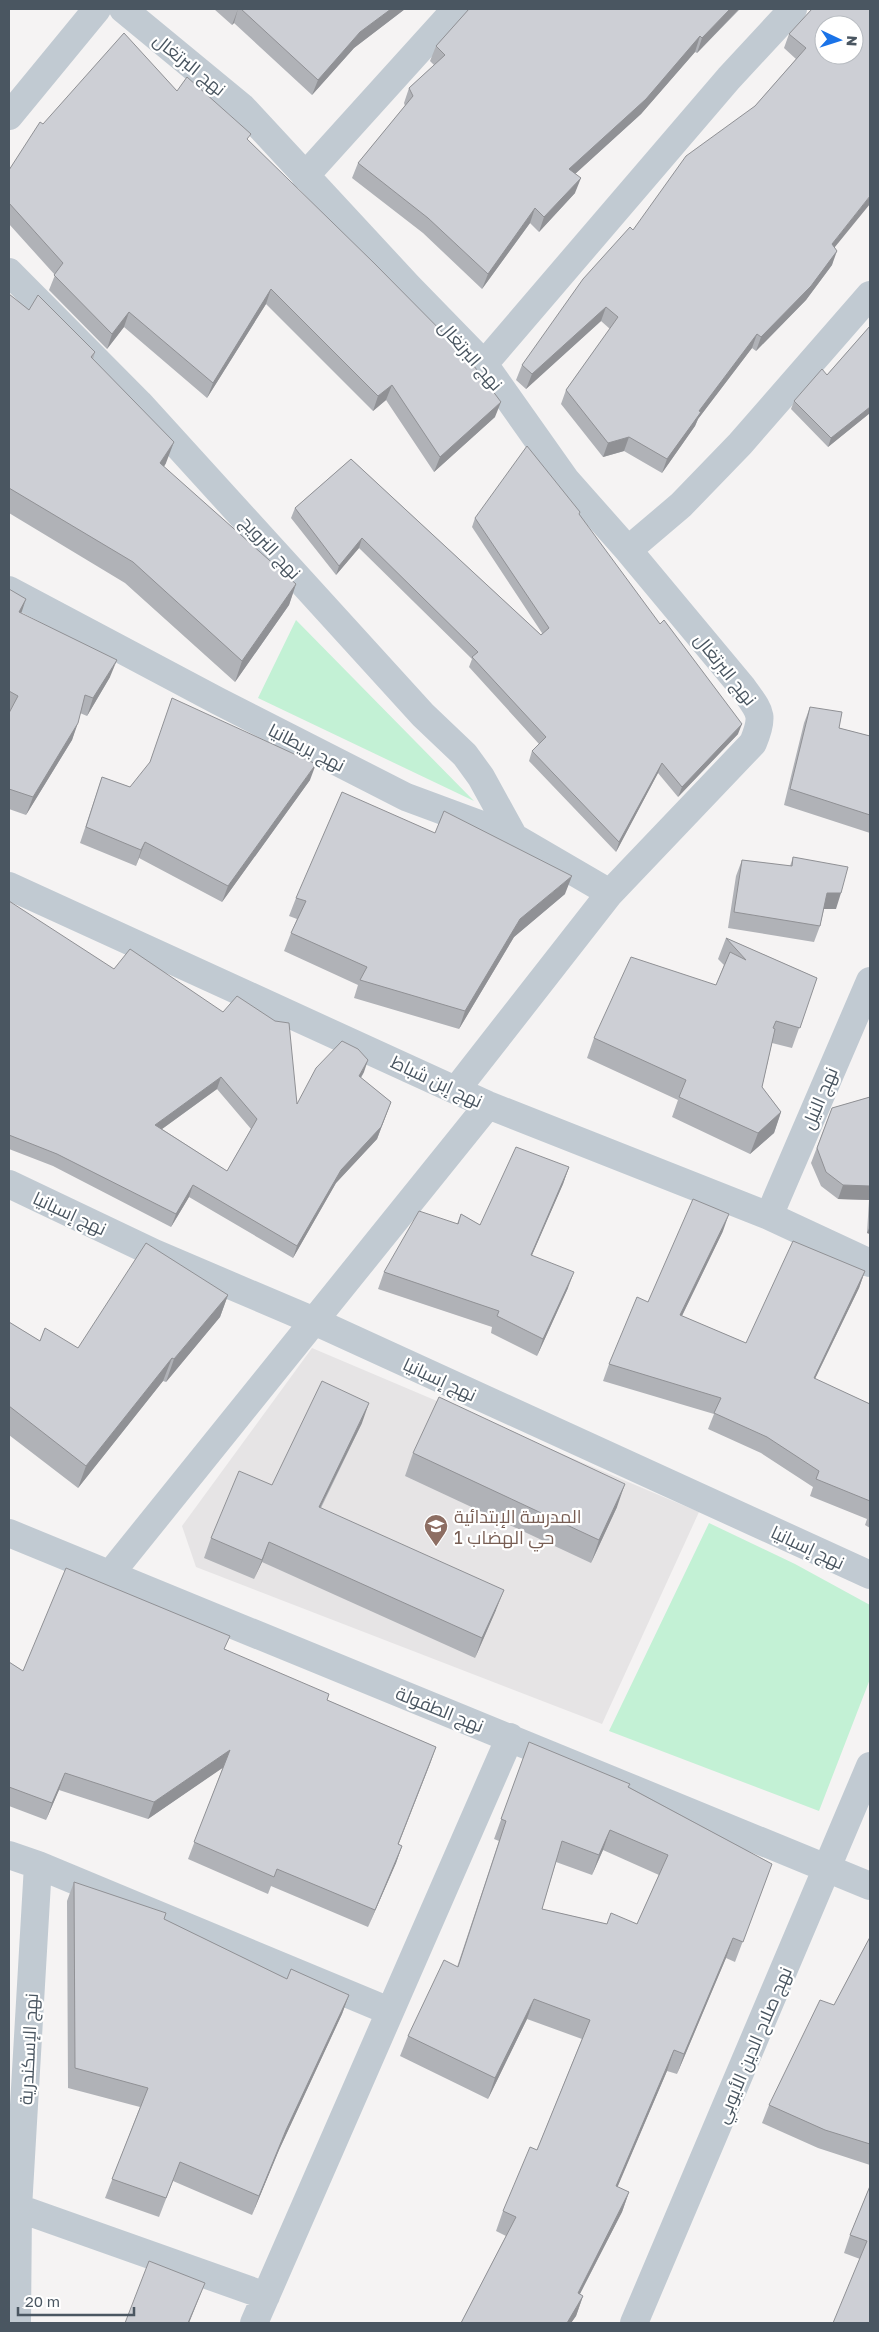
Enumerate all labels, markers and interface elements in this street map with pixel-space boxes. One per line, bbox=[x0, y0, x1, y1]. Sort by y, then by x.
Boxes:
north arrow bbox=[814, 15, 864, 65]
street label: نهج البرتغال bbox=[148, 28, 231, 101]
text: N bbox=[844, 35, 861, 47]
street label: نهج البرتغال bbox=[433, 315, 508, 396]
street label: نهج النرويج bbox=[235, 511, 306, 585]
street label: نهج البرتغال bbox=[689, 628, 762, 711]
street label: نهج بريطانيا bbox=[264, 718, 349, 777]
street label: نهج إبن شباط bbox=[387, 1050, 486, 1114]
street label: نهج النيل bbox=[796, 1064, 844, 1133]
street label: نهج إسبانيا bbox=[29, 1186, 110, 1241]
street label: نهج إسبانيا bbox=[399, 1352, 480, 1407]
place label: المدرسة الإبتدائية حي الهضاب 1 bbox=[454, 1505, 582, 1552]
school or university icon: المدرسة الإبتدائية حي الهضاب 1 bbox=[423, 1513, 449, 1547]
street label: نهج إسبانيا bbox=[767, 1520, 848, 1575]
street label: نهج الطفولة bbox=[392, 1681, 487, 1738]
street label: نهج صلاح الدين الأيوبي bbox=[710, 1963, 800, 2128]
street label: نهج الإسكندرية bbox=[14, 1993, 44, 2106]
scale bar bbox=[18, 2284, 134, 2316]
text: 20 m bbox=[25, 2292, 60, 2310]

